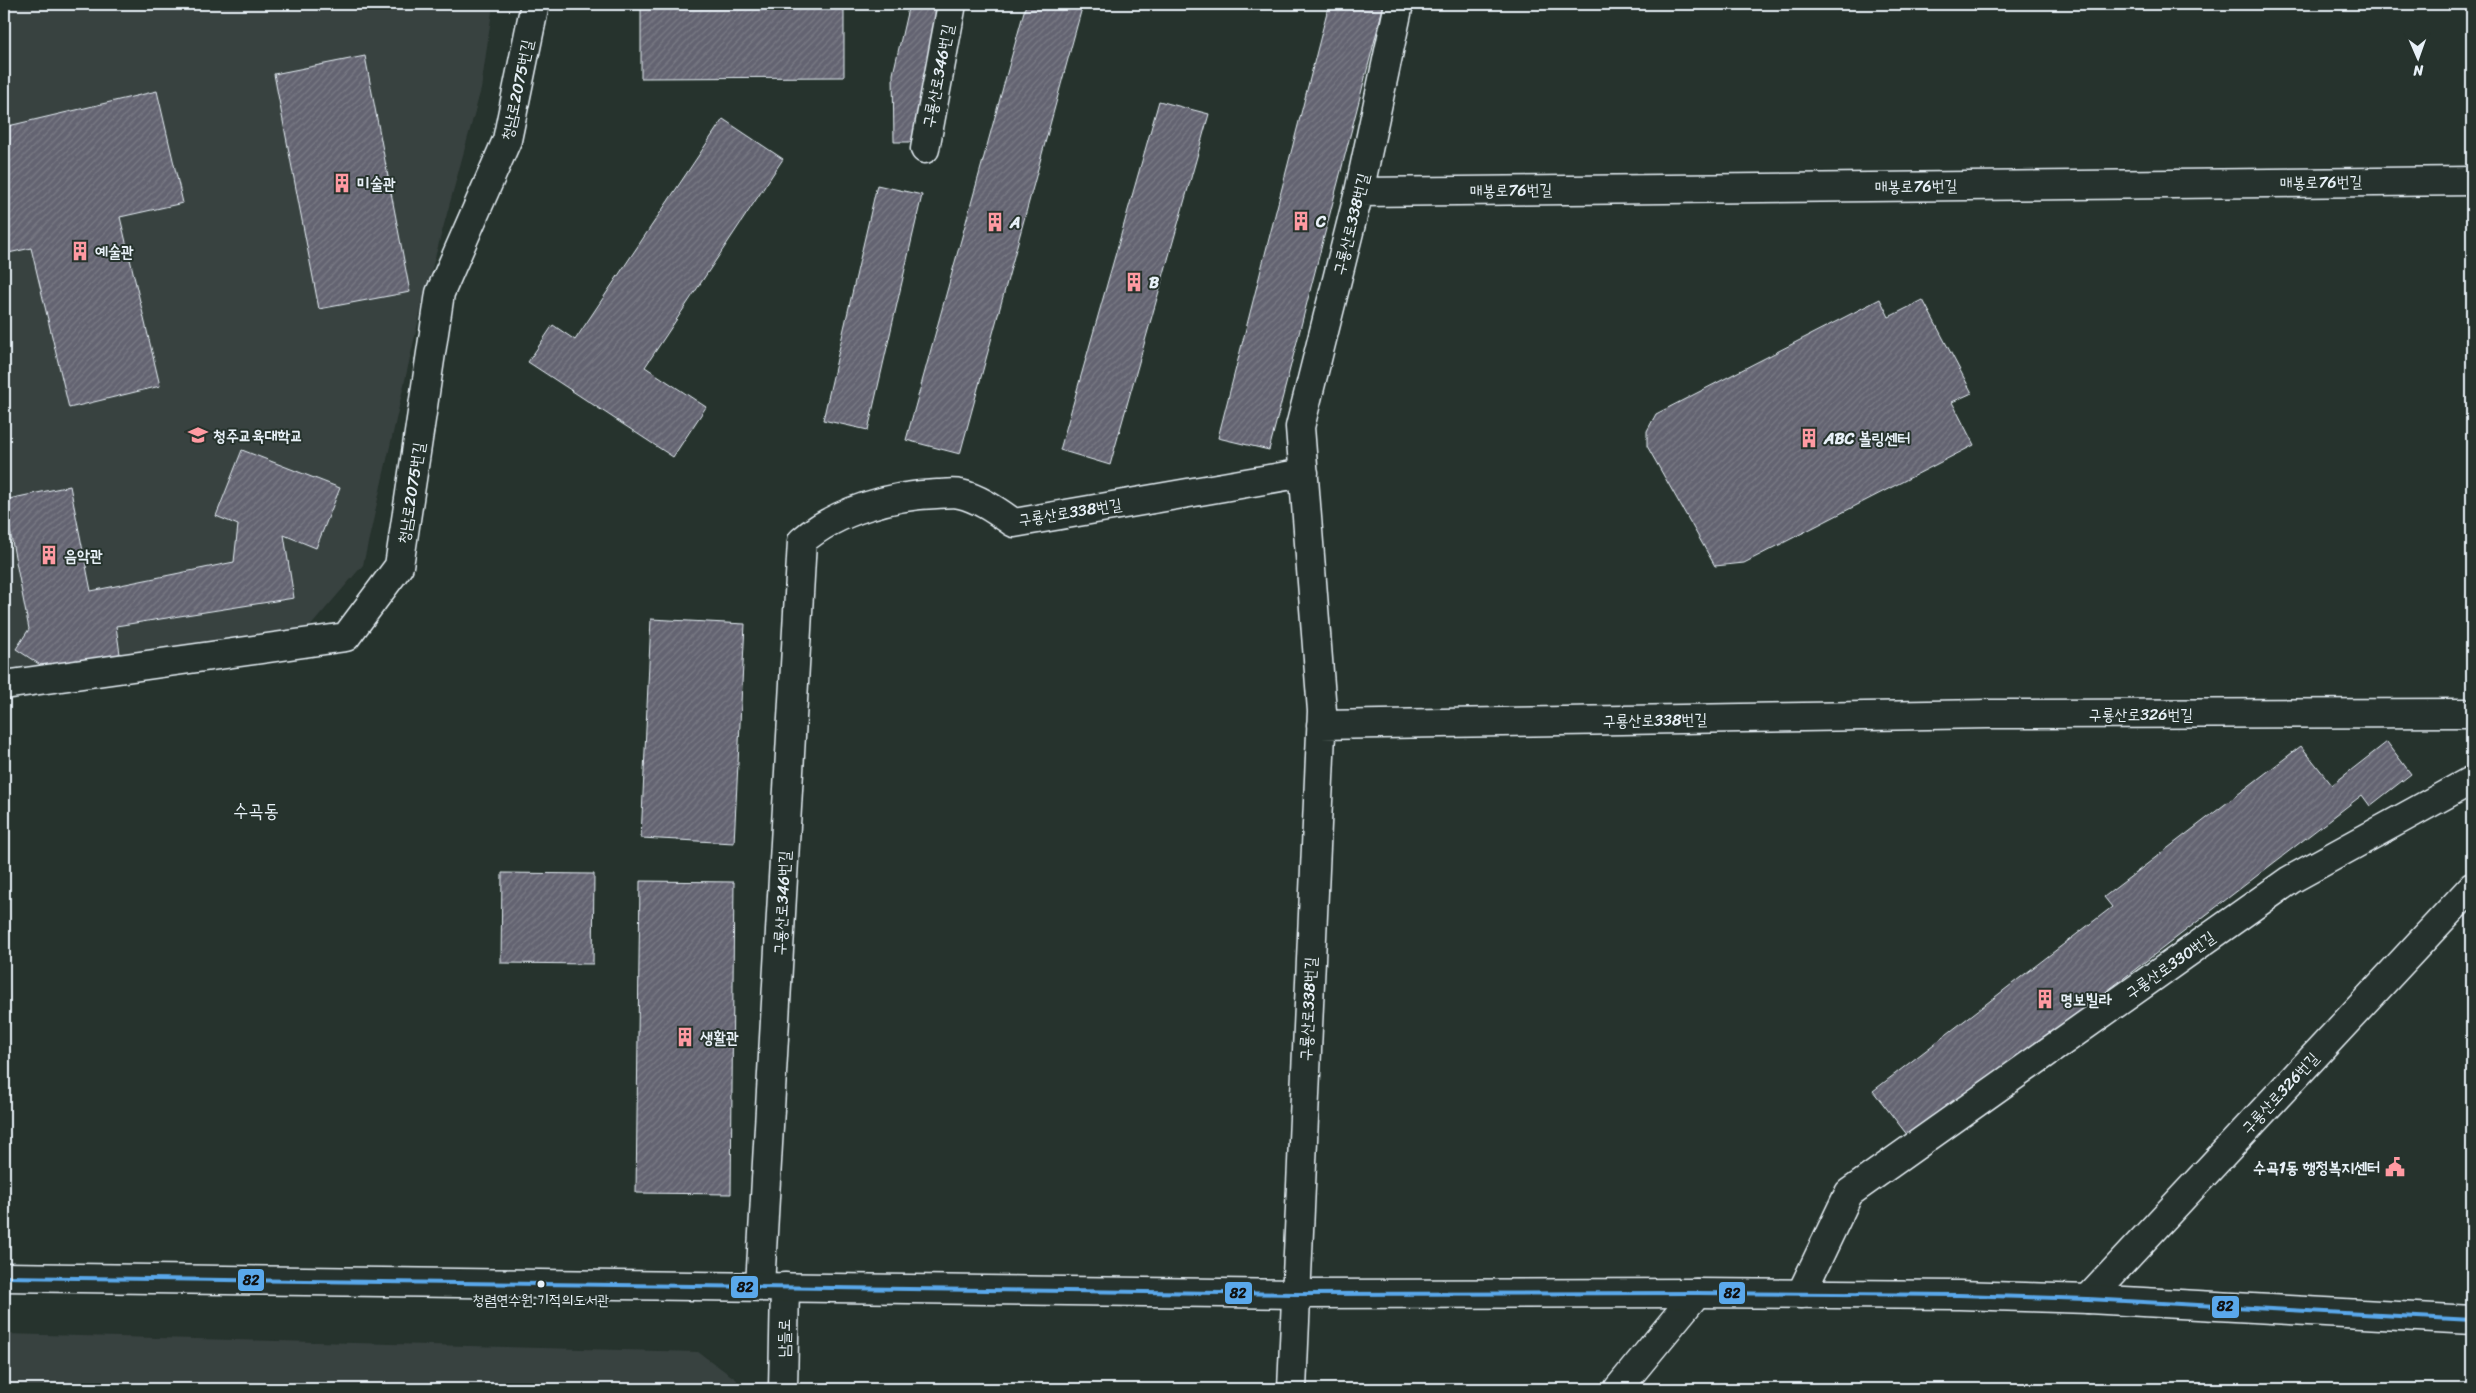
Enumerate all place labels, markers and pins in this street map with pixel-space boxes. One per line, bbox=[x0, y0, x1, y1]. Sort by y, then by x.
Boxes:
place label: 미술관 bbox=[357, 169, 396, 198]
building icon: 미술관 bbox=[331, 172, 353, 194]
place label: C bbox=[1315, 207, 1327, 236]
place label: A bbox=[1009, 208, 1021, 237]
building icon: C bbox=[1290, 210, 1312, 232]
building icon: A bbox=[984, 211, 1006, 233]
place label: 예술관 bbox=[95, 237, 134, 266]
building icon: 예술관 bbox=[69, 240, 91, 262]
place label: B bbox=[1149, 268, 1160, 297]
building icon: B bbox=[1123, 271, 1145, 293]
place label: 청주교육대학교 bbox=[213, 421, 303, 450]
school or university icon: 청주교육대학교 bbox=[187, 424, 209, 446]
place label: ABC 볼링센터 bbox=[1823, 424, 1910, 453]
building icon: ABC 볼링센터 bbox=[1798, 427, 1820, 449]
place label: 음악관 bbox=[64, 541, 103, 570]
building icon: 음악관 bbox=[38, 544, 60, 566]
place label: 명보빌라 bbox=[2060, 985, 2113, 1014]
building icon: 명보빌라 bbox=[2034, 988, 2056, 1010]
place label: 생활관 bbox=[700, 1023, 739, 1052]
building icon: 생활관 bbox=[674, 1026, 696, 1048]
place label: 수곡1동 행정복지센터 bbox=[2253, 1153, 2380, 1182]
public building icon: 수곡1동 행정복지센터 bbox=[2384, 1156, 2406, 1178]
marker: 청렴연수원.기적의도서관 bbox=[536, 1279, 546, 1289]
place label: 청렴연수원.기적의도서관 bbox=[472, 1287, 610, 1313]

